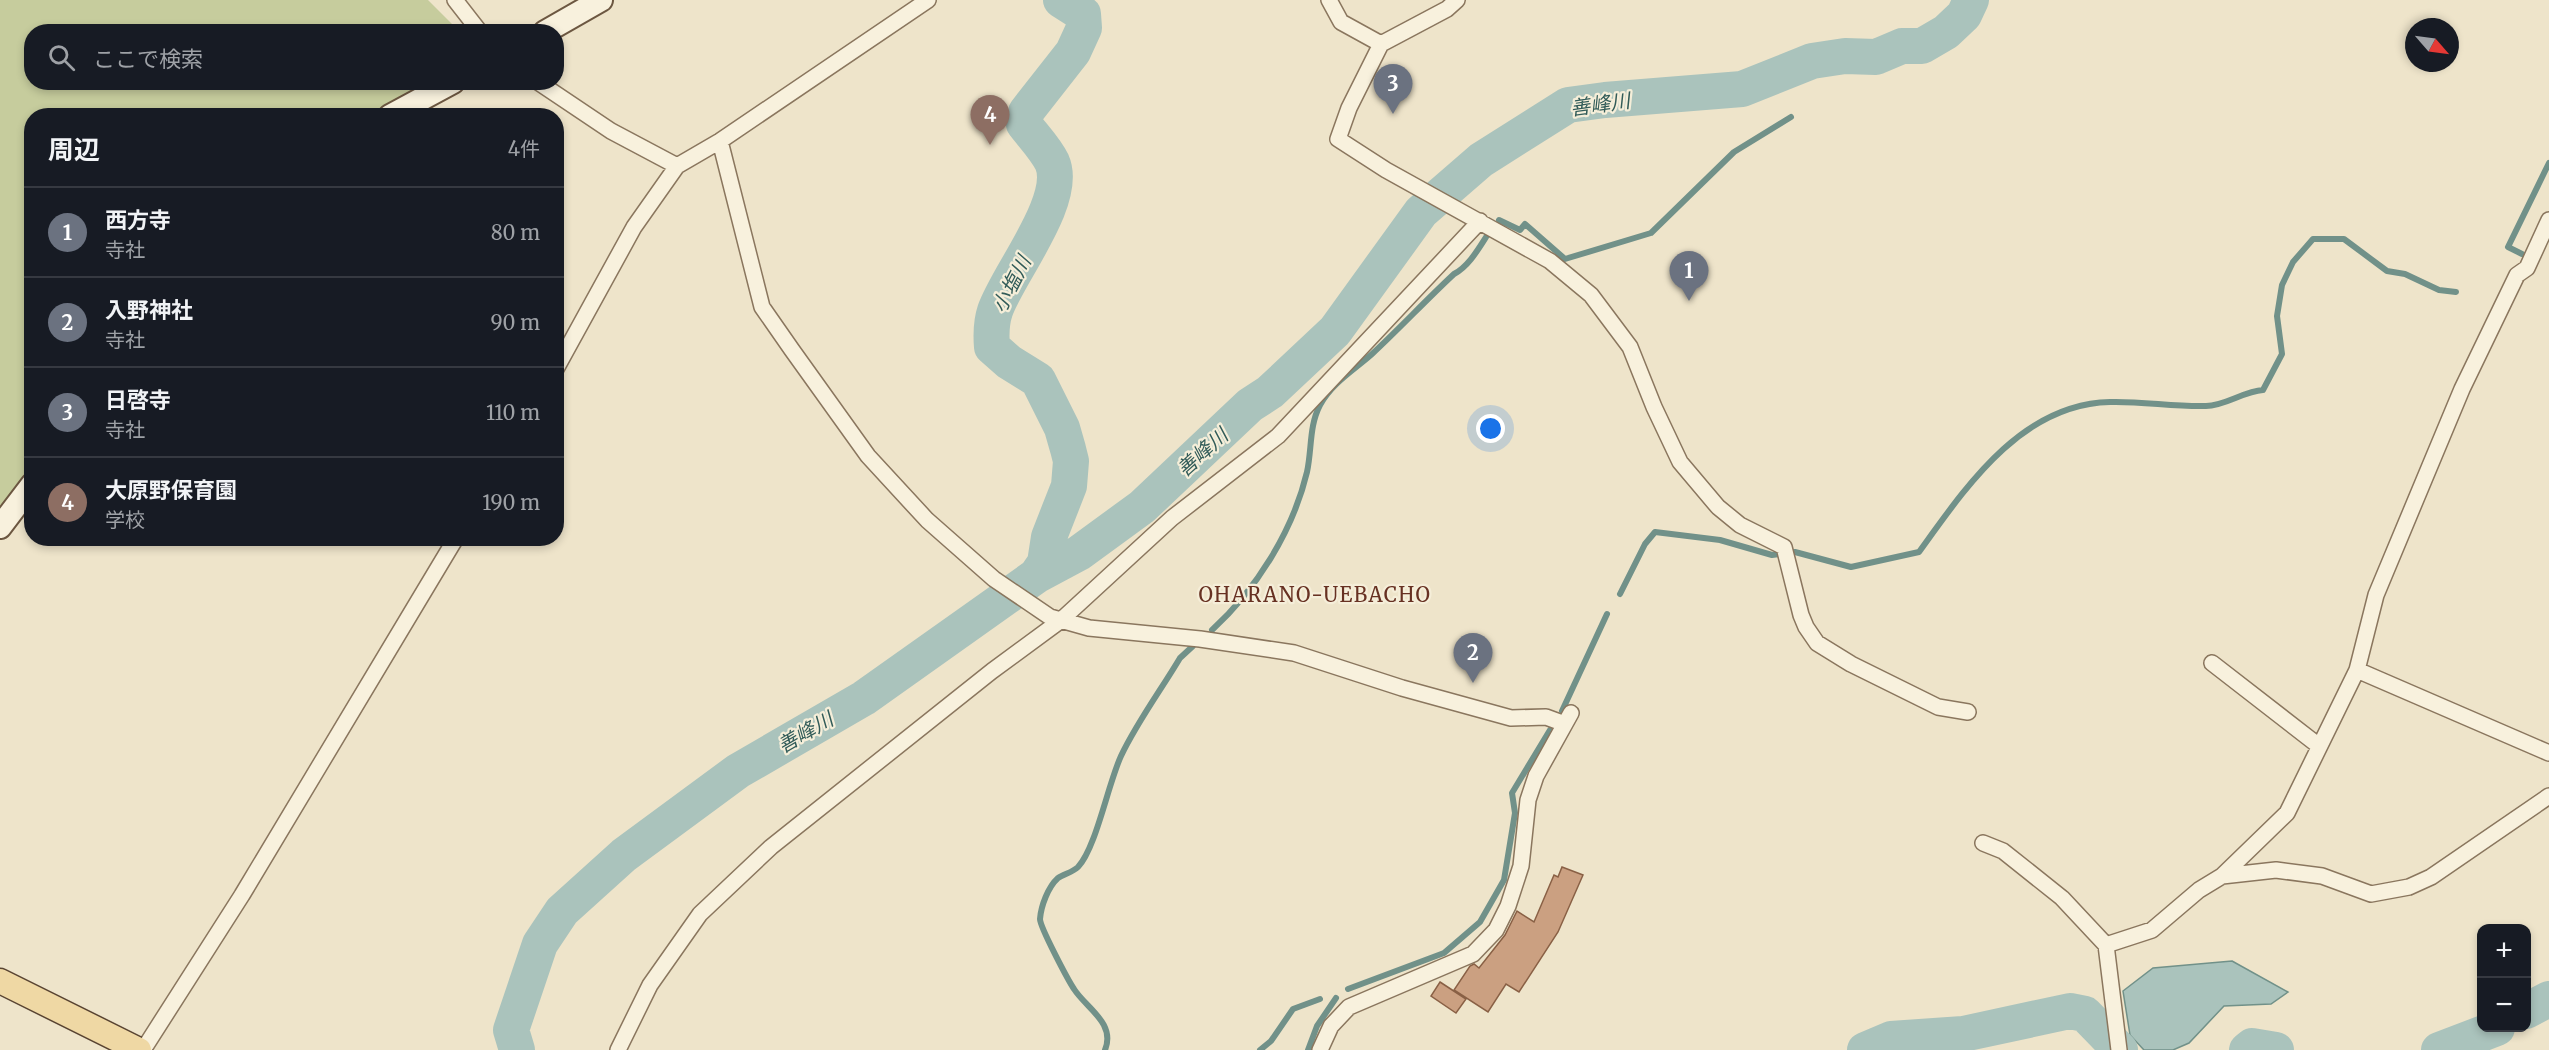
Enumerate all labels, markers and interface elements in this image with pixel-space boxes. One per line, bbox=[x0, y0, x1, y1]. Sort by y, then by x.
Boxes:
north arrow bbox=[2405, 18, 2459, 72]
search box bbox=[24, 24, 564, 90]
icon: search bbox=[45, 41, 78, 74]
text: ここで検索 bbox=[93, 45, 203, 73]
pin: 3 bbox=[1374, 64, 1412, 114]
water label: 善峰川 bbox=[1569, 87, 1633, 121]
pin: 4 bbox=[970, 96, 1010, 145]
text: 周辺 bbox=[48, 133, 100, 166]
text: 4件 bbox=[508, 136, 540, 161]
text: 西方寺 bbox=[105, 206, 171, 234]
text: 1 bbox=[63, 220, 72, 245]
text: 80 m bbox=[491, 220, 540, 245]
text: 寺社 bbox=[105, 237, 145, 262]
water label: 小塩川 bbox=[986, 250, 1037, 316]
pin: 1 bbox=[1670, 252, 1708, 301]
text: 入野神社 bbox=[105, 296, 193, 324]
text: 2 bbox=[62, 310, 73, 335]
text: 90 m bbox=[490, 310, 540, 335]
text: 寺社 bbox=[105, 327, 145, 352]
text: 日啓寺 bbox=[105, 386, 171, 414]
text: 3 bbox=[62, 400, 73, 425]
text: 110 m bbox=[486, 400, 540, 425]
your location bbox=[1476, 414, 1505, 443]
text: 寺社 bbox=[105, 417, 145, 442]
water label: 善峰川 bbox=[1171, 421, 1234, 481]
text: 大原野保育園 bbox=[105, 476, 237, 504]
text: 4 bbox=[61, 490, 74, 515]
text: 190 m bbox=[482, 490, 540, 515]
text: 学校 bbox=[105, 507, 145, 532]
district label: OHARANO-UEBACHO bbox=[1198, 582, 1432, 607]
pin: 2 bbox=[1454, 634, 1492, 683]
water label: 善峰川 bbox=[773, 705, 839, 758]
map controls bbox=[2477, 924, 2531, 1032]
button: + bbox=[2477, 924, 2531, 978]
button: − bbox=[2477, 978, 2531, 1032]

